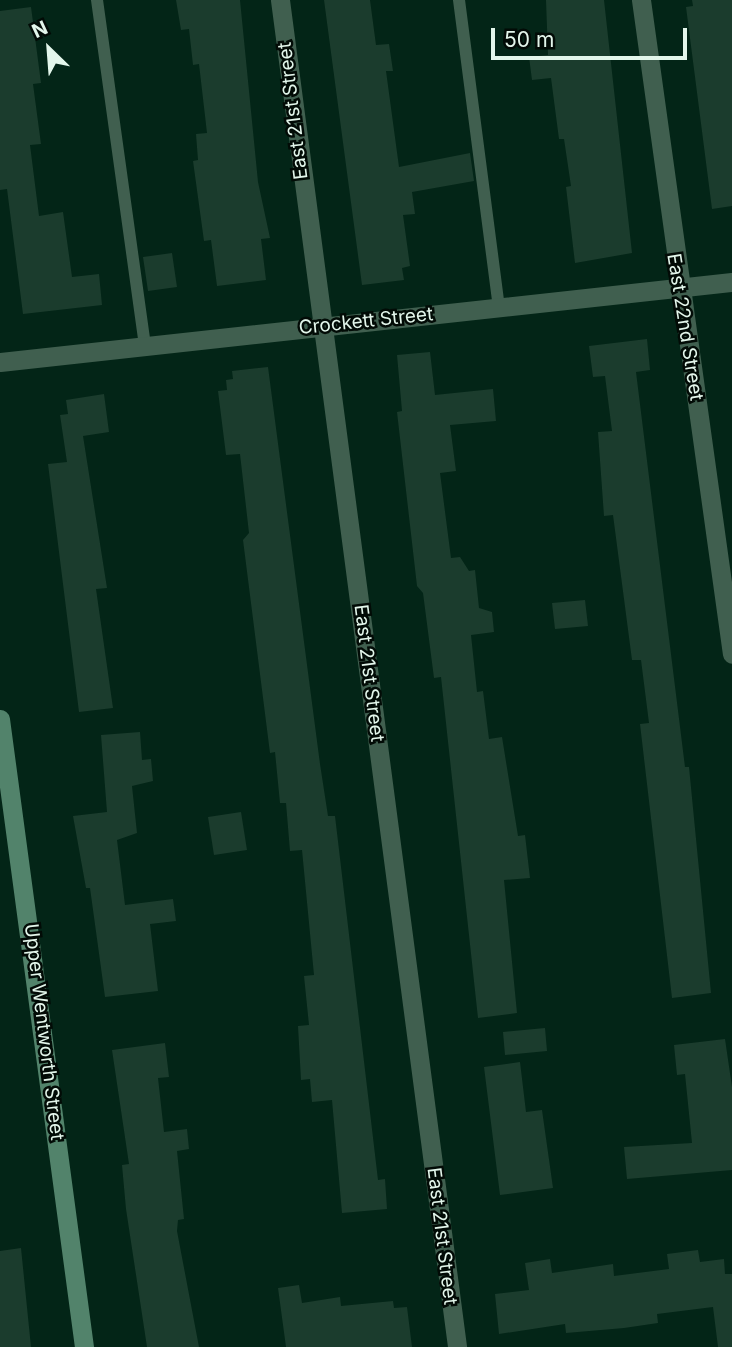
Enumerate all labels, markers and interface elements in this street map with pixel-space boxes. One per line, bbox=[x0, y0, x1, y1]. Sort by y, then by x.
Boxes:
north arrow bbox=[14, 14, 84, 84]
scale bar bbox=[494, 14, 690, 58]
text: N bbox=[28, 16, 51, 43]
text: 50 m bbox=[504, 27, 554, 52]
street label: East 21st Street bbox=[273, 41, 313, 181]
street label: East 22nd Street bbox=[662, 252, 708, 402]
street label: Crockett Street bbox=[298, 303, 434, 339]
street label: East 21st Street bbox=[349, 603, 389, 743]
street label: Upper Wentworth Street bbox=[19, 922, 69, 1142]
street label: East 21st Street bbox=[422, 1166, 462, 1306]

